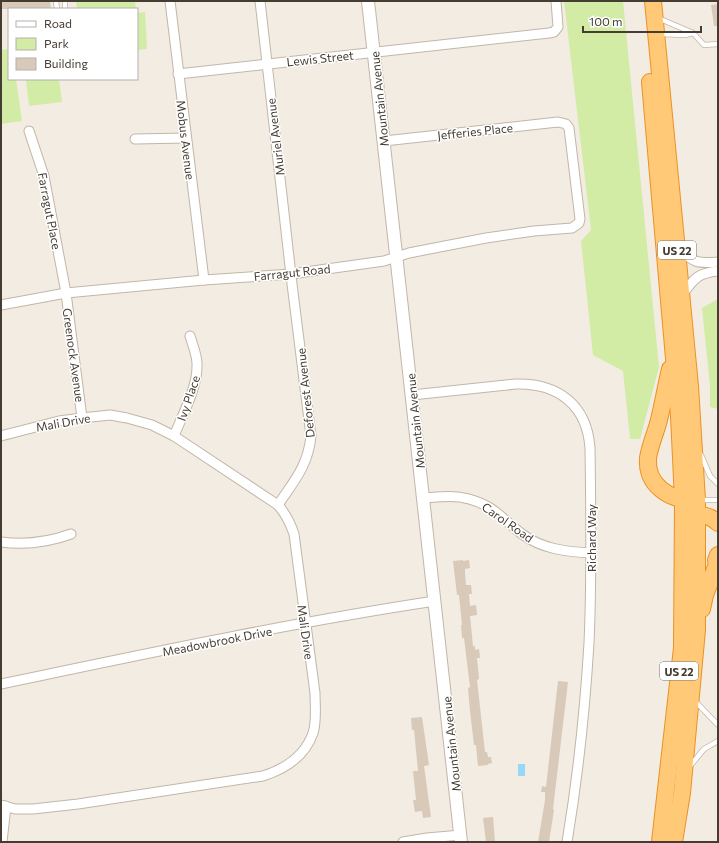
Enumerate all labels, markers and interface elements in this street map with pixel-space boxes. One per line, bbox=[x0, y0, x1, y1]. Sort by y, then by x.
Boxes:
legend bbox=[8, 8, 138, 80]
scale bar bbox=[583, 8, 701, 34]
text: 100 m bbox=[589, 14, 623, 28]
text: Road bbox=[44, 16, 72, 30]
text: Park bbox=[44, 36, 70, 50]
street label: Lewis Street bbox=[286, 48, 354, 68]
street label: Mountain Avenue bbox=[367, 51, 391, 147]
text: Building bbox=[44, 56, 88, 70]
street label: Muriel Avenue bbox=[263, 98, 287, 176]
street label: Mobus Avenue bbox=[174, 99, 198, 181]
street label: Jefferies Place bbox=[436, 120, 514, 143]
street label: Farragut Place bbox=[36, 171, 64, 251]
road number: US 22 bbox=[658, 241, 696, 259]
street label: Farragut Road bbox=[253, 261, 331, 283]
street label: Greenock Avenue bbox=[60, 307, 88, 403]
street label: Deforest Avenue bbox=[293, 347, 317, 439]
street label: Ivy Place bbox=[174, 373, 202, 423]
street label: Mountain Avenue bbox=[403, 373, 427, 469]
street label: Mali Drive bbox=[35, 410, 91, 434]
street label: Carol Road bbox=[480, 499, 536, 545]
street label: Richard Way bbox=[584, 504, 598, 572]
street label: Mali Drive bbox=[295, 604, 317, 660]
street label: Meadowbrook Drive bbox=[161, 624, 273, 658]
road number: US 22 bbox=[660, 662, 698, 680]
street label: Mountain Avenue bbox=[439, 696, 463, 792]

